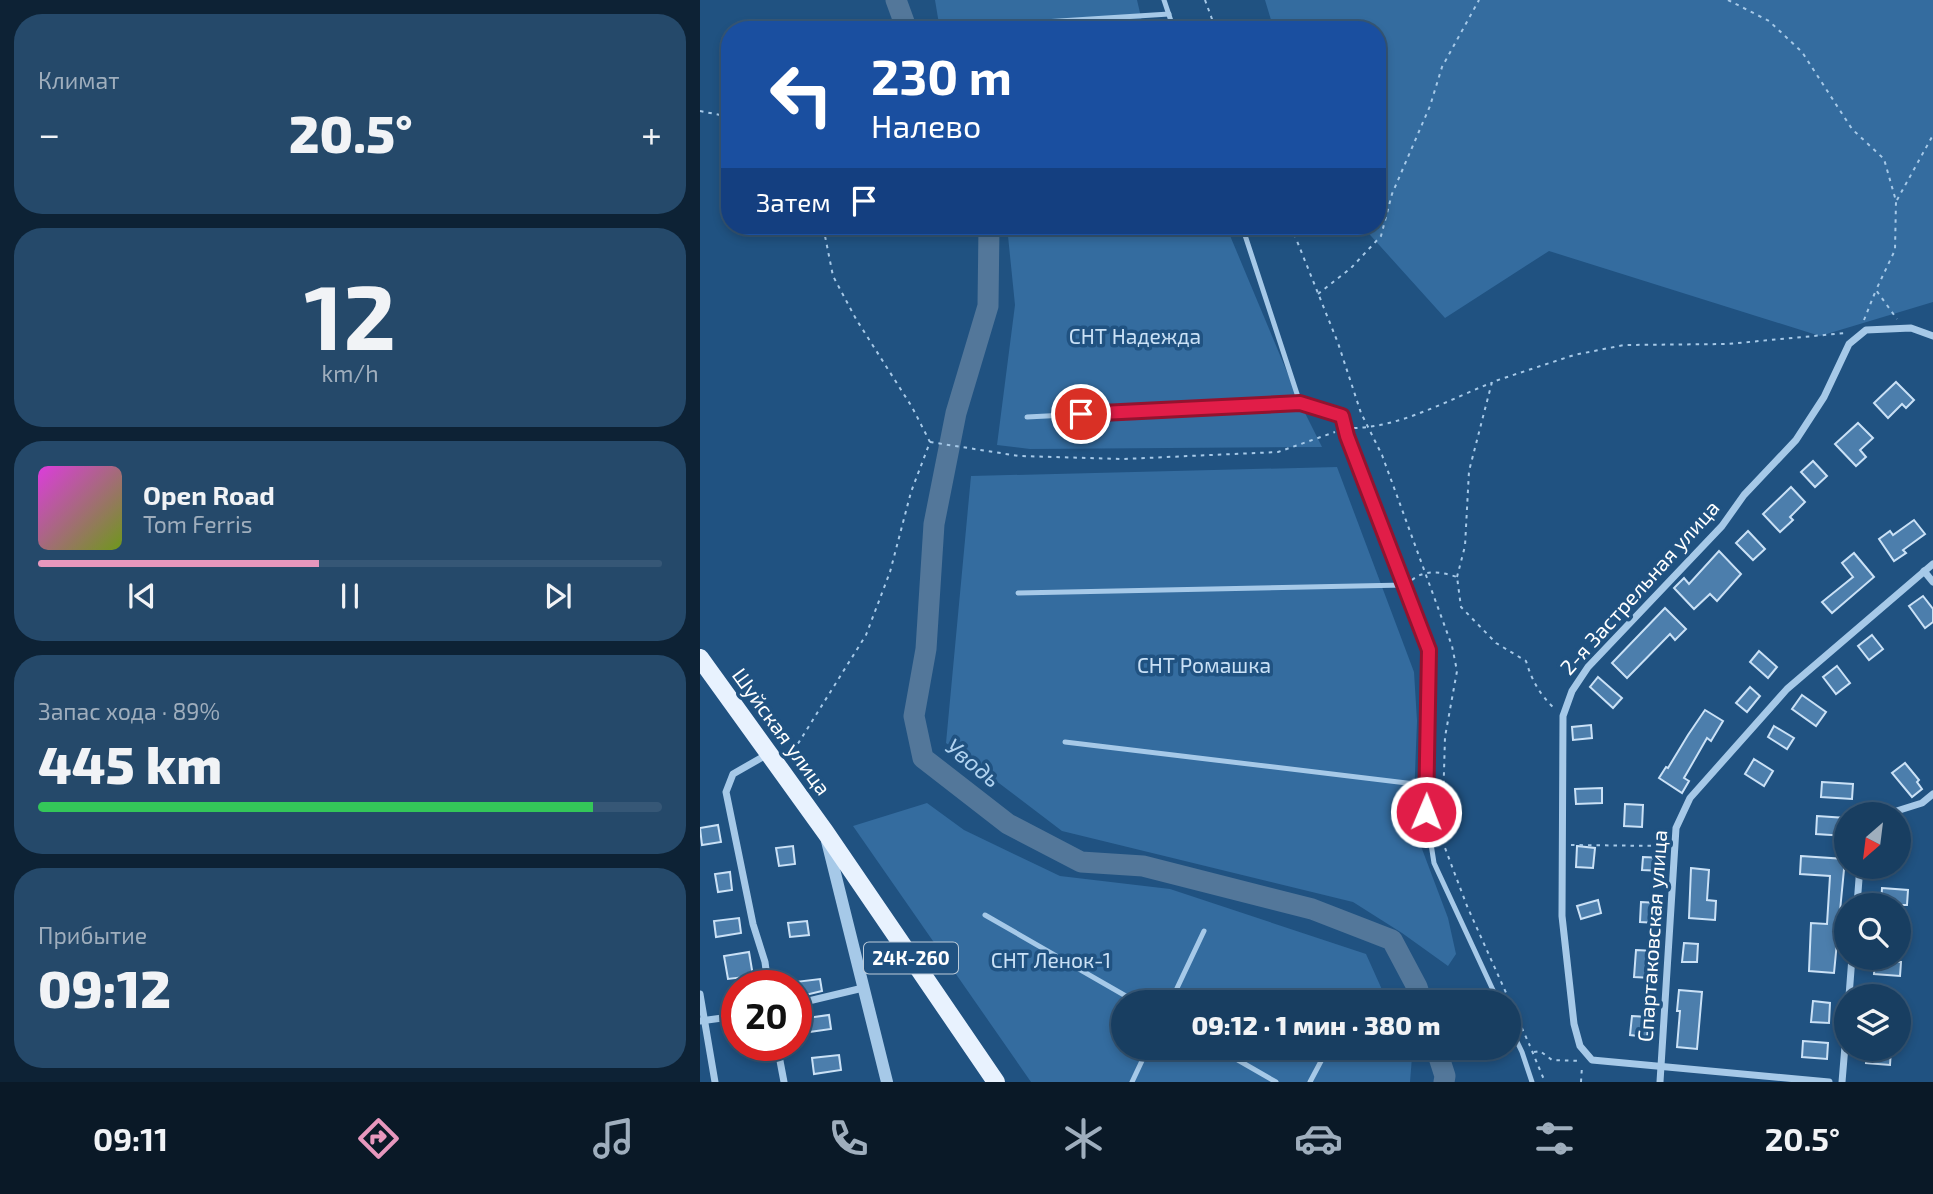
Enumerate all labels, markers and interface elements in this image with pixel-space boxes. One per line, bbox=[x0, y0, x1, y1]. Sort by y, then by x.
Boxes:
text: 230 m bbox=[871, 46, 1012, 105]
icon: left bbox=[756, 49, 847, 140]
text: Климат bbox=[38, 66, 119, 94]
text: 20.5° bbox=[289, 101, 413, 163]
text: Налево bbox=[871, 106, 981, 144]
text: − bbox=[38, 110, 60, 156]
text: + bbox=[641, 110, 662, 156]
icon: arrive bbox=[845, 182, 883, 220]
text: Затем bbox=[756, 186, 831, 217]
text: 12 bbox=[304, 259, 396, 368]
park label: СНТ Надежда bbox=[1069, 323, 1201, 348]
text: km/h bbox=[321, 359, 379, 387]
pin bbox=[1051, 384, 1111, 444]
icon: arrive bbox=[1062, 395, 1100, 433]
text: Open Road bbox=[143, 479, 275, 510]
street label: 2-я Застрельная улица bbox=[1554, 495, 1724, 680]
text: Tom Ferris bbox=[143, 510, 252, 538]
icon: previous bbox=[123, 577, 161, 615]
icon: pause bbox=[331, 577, 369, 615]
icon: next bbox=[539, 577, 577, 615]
park label: СНТ Ромашка bbox=[1137, 652, 1271, 677]
street label: Шуйская улица bbox=[727, 663, 837, 800]
text: Запас хода · 89% bbox=[38, 697, 220, 725]
text: 445 km bbox=[38, 732, 222, 794]
water label: Уводь bbox=[941, 732, 1007, 793]
position arrow bbox=[1389, 775, 1463, 849]
north arrow bbox=[1834, 802, 1911, 878]
map controls bbox=[1834, 802, 1911, 1061]
street label: Спартаковская улица bbox=[1632, 829, 1672, 1043]
button: search bbox=[1834, 893, 1911, 970]
text: Прибытие bbox=[38, 921, 147, 949]
road number: 24К-260 bbox=[864, 942, 958, 974]
park label: СНТ Ленок-1 bbox=[991, 947, 1111, 972]
text: 09:12 bbox=[38, 956, 171, 1018]
speed limit sign: 20 bbox=[721, 970, 812, 1061]
button: layers bbox=[1834, 984, 1911, 1061]
text: 09:12 · 1 мин · 380 m bbox=[1191, 1009, 1441, 1040]
icon: directions bbox=[354, 1114, 403, 1163]
icon: music bbox=[589, 1114, 638, 1163]
icon: phone bbox=[824, 1114, 873, 1163]
icon: climate bbox=[1059, 1114, 1108, 1163]
icon: car bbox=[1294, 1114, 1343, 1163]
icon: filters bbox=[1530, 1114, 1579, 1163]
text: 09:11 bbox=[93, 1119, 168, 1157]
text: 20.5° bbox=[1765, 1119, 1840, 1157]

